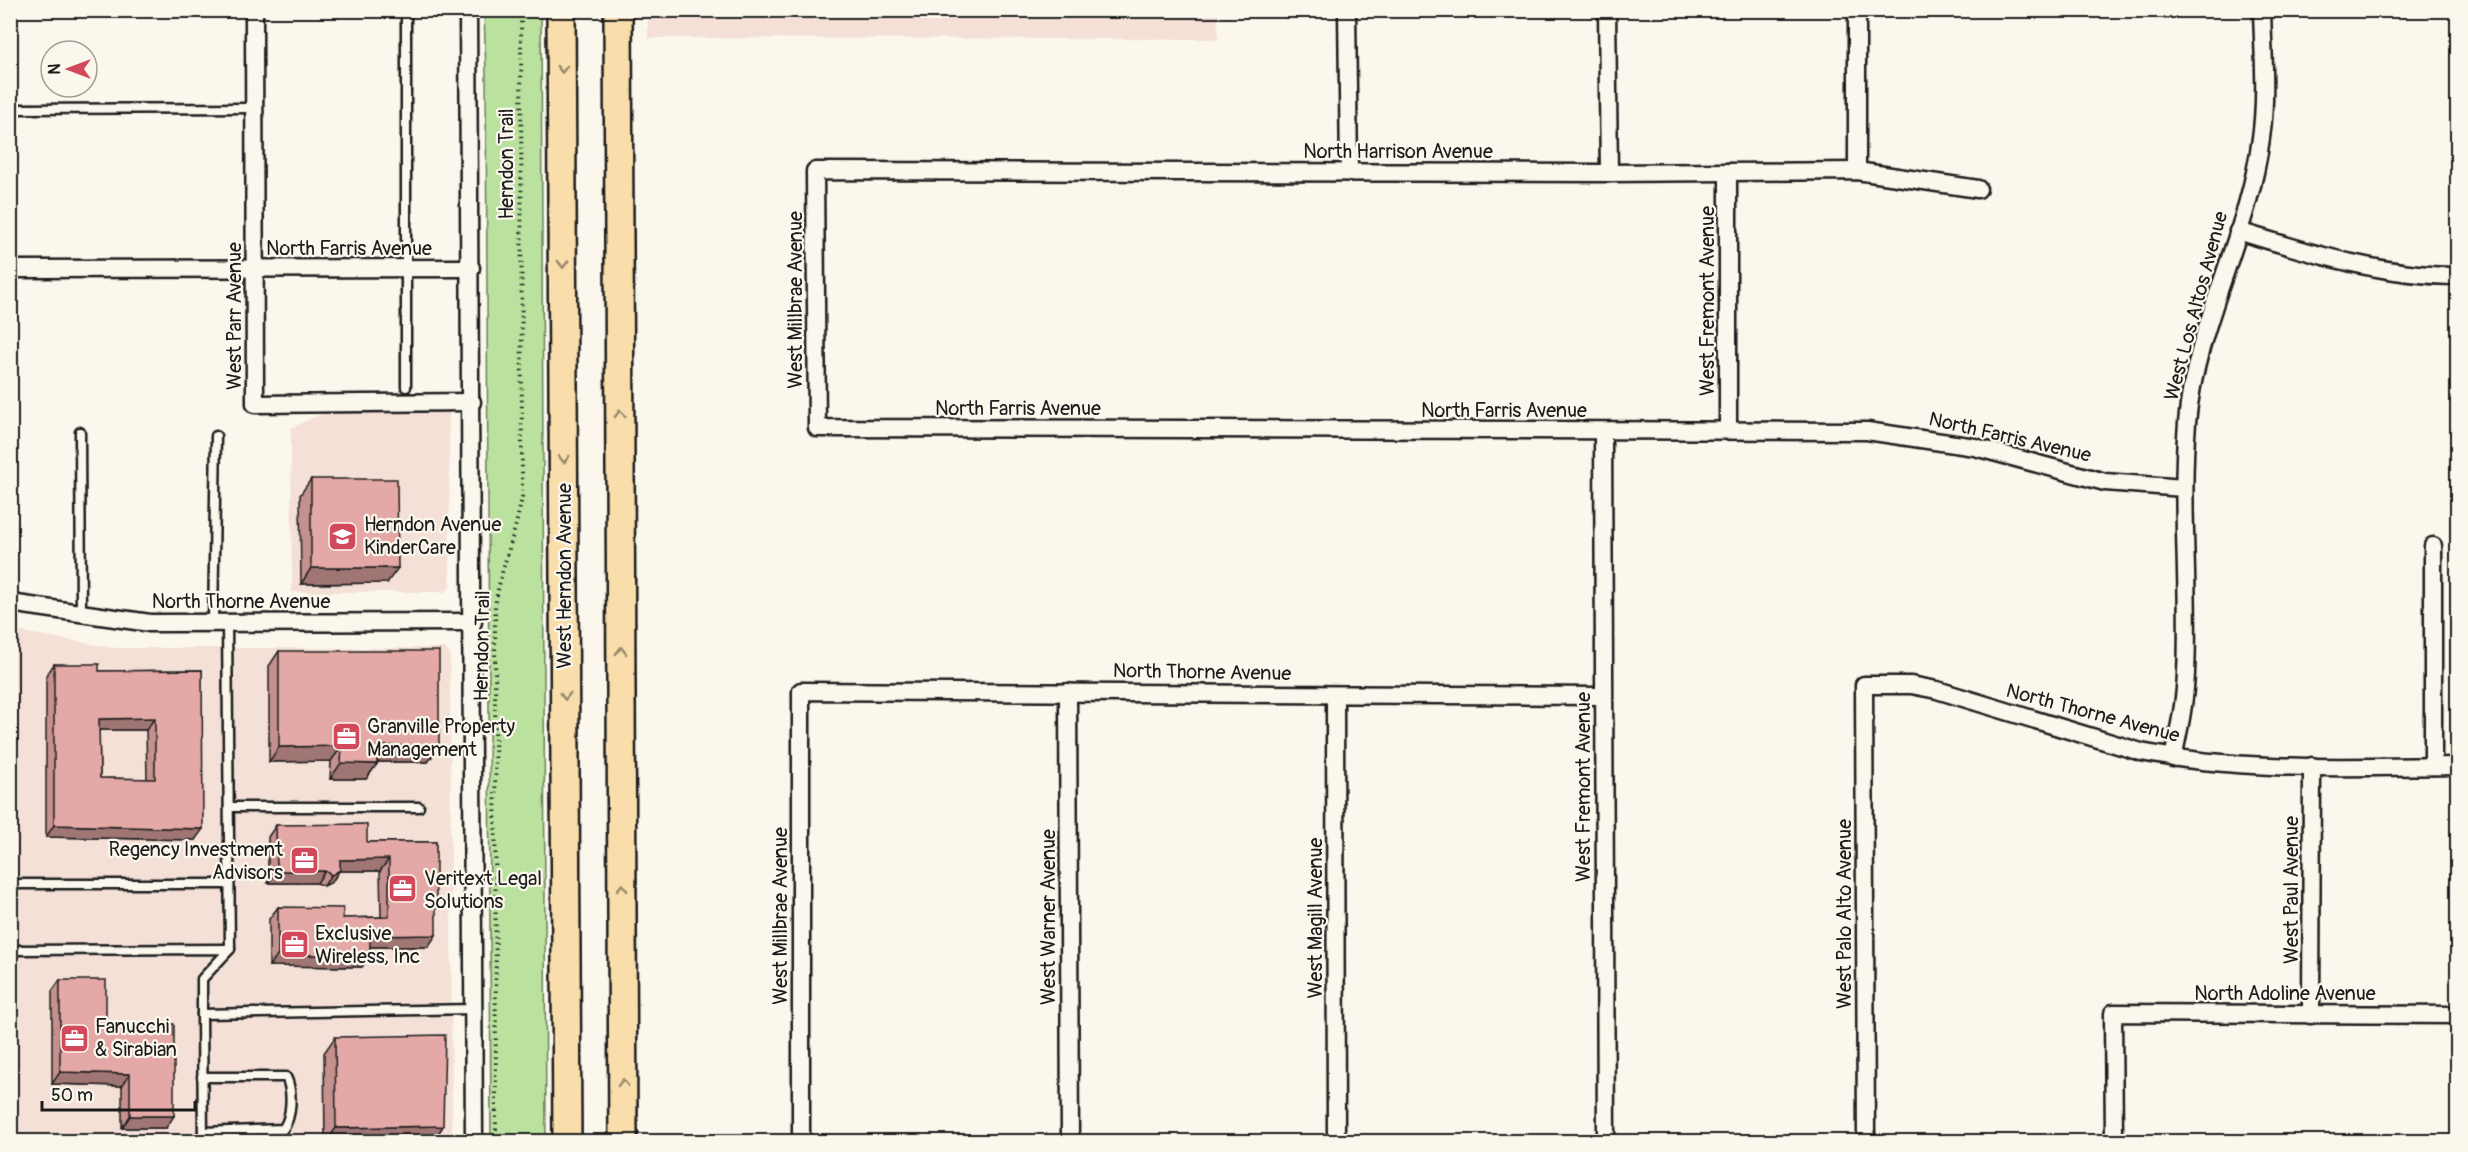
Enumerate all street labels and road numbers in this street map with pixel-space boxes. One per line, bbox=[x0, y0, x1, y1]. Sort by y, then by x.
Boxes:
street label: Herndon Trail bbox=[494, 108, 519, 220]
street label: North Harrison Avenue bbox=[1303, 139, 1493, 164]
street label: West Fremont Avenue bbox=[1695, 206, 1720, 396]
street label: West Los Altos Avenue bbox=[2159, 209, 2233, 403]
street label: West Millbrae Avenue bbox=[783, 211, 808, 389]
street label: North Farris Avenue bbox=[266, 236, 432, 261]
street label: West Parr Avenue bbox=[222, 242, 247, 390]
street label: North Farris Avenue bbox=[935, 396, 1101, 421]
street label: North Farris Avenue bbox=[1421, 398, 1587, 423]
street label: North Farris Avenue bbox=[1926, 406, 2094, 468]
street label: West Herndon Avenue bbox=[552, 483, 577, 669]
street label: North Thorne Avenue bbox=[152, 589, 330, 614]
street label: Herndon Trail bbox=[469, 590, 495, 702]
street label: North Thorne Avenue bbox=[1113, 658, 1292, 686]
street label: North Thorne Avenue bbox=[2004, 678, 2183, 748]
street label: West Fremont Avenue bbox=[1571, 692, 1596, 882]
street label: West Paul Avenue bbox=[2279, 816, 2304, 964]
street label: West Palo Alto Avenue bbox=[1832, 819, 1857, 1009]
street label: West Millbrae Avenue bbox=[768, 827, 793, 1005]
street label: West Warner Avenue bbox=[1036, 829, 1061, 1005]
street label: West Magill Avenue bbox=[1303, 837, 1328, 998]
street label: North Adoline Avenue bbox=[2194, 981, 2376, 1006]

